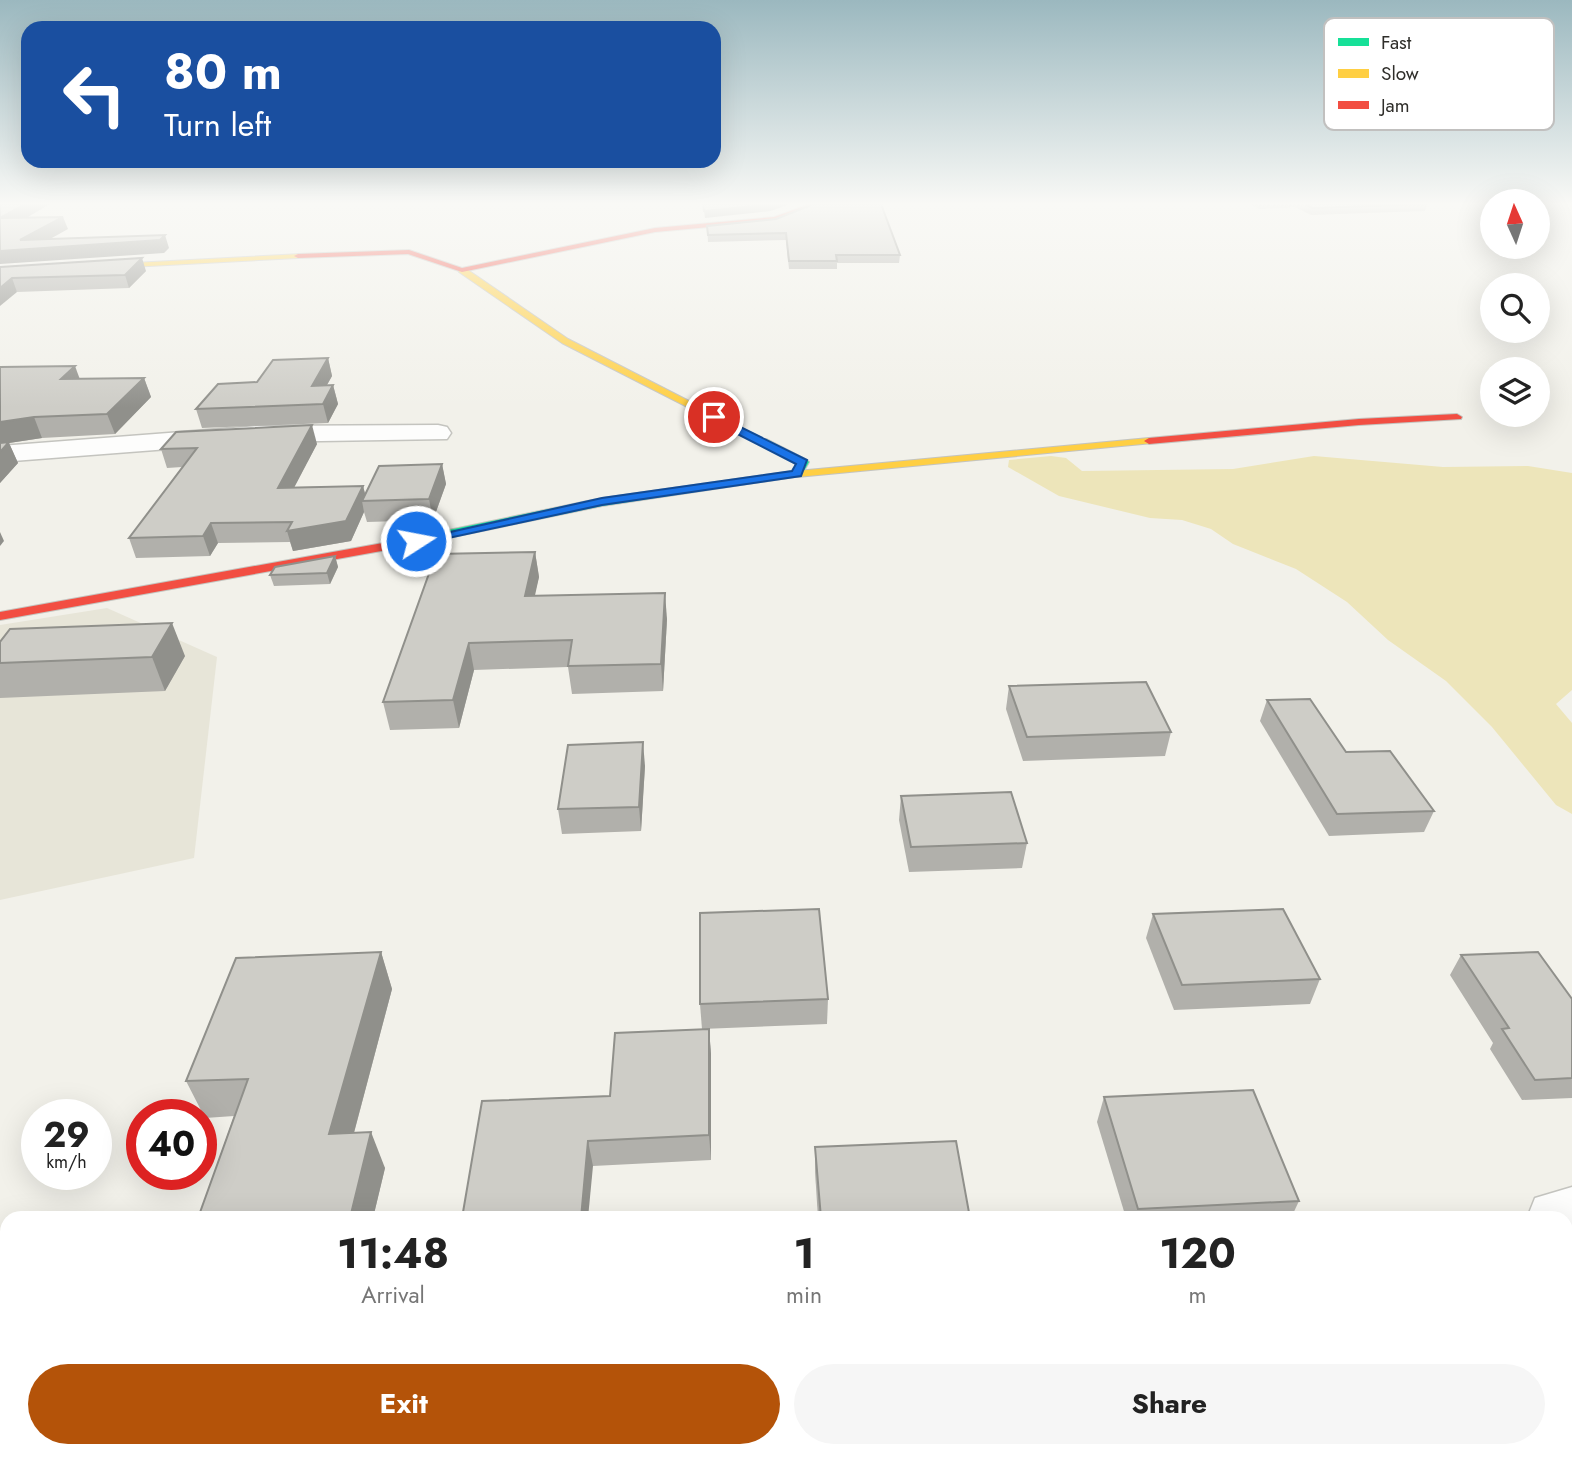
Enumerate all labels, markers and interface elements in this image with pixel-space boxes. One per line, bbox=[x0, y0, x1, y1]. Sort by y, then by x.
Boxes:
legend bbox=[1324, 18, 1554, 130]
text: Fast bbox=[1381, 29, 1412, 56]
text: 80 m bbox=[164, 37, 282, 107]
icon: left bbox=[49, 49, 140, 140]
text: Slow bbox=[1381, 60, 1419, 87]
text: Jam bbox=[1378, 92, 1410, 119]
text: Turn left bbox=[164, 102, 271, 148]
north arrow bbox=[1480, 189, 1550, 259]
map controls bbox=[1480, 189, 1550, 427]
button: search bbox=[1480, 273, 1550, 343]
button: layers bbox=[1480, 357, 1550, 427]
pin bbox=[684, 387, 744, 447]
icon: arrive bbox=[695, 398, 733, 436]
position arrow bbox=[379, 504, 453, 578]
speed limit sign: 40 bbox=[126, 1099, 217, 1190]
text: 29 bbox=[43, 1110, 90, 1160]
text: km/h bbox=[46, 1149, 87, 1175]
text: 11:48 bbox=[337, 1223, 449, 1284]
text: 1 bbox=[793, 1223, 815, 1284]
text: 120 bbox=[1159, 1223, 1236, 1284]
text: Arrival bbox=[361, 1278, 425, 1312]
text: min bbox=[786, 1278, 822, 1312]
text: m bbox=[1189, 1278, 1207, 1312]
button: Exit bbox=[28, 1364, 780, 1444]
button: Share bbox=[794, 1364, 1545, 1444]

